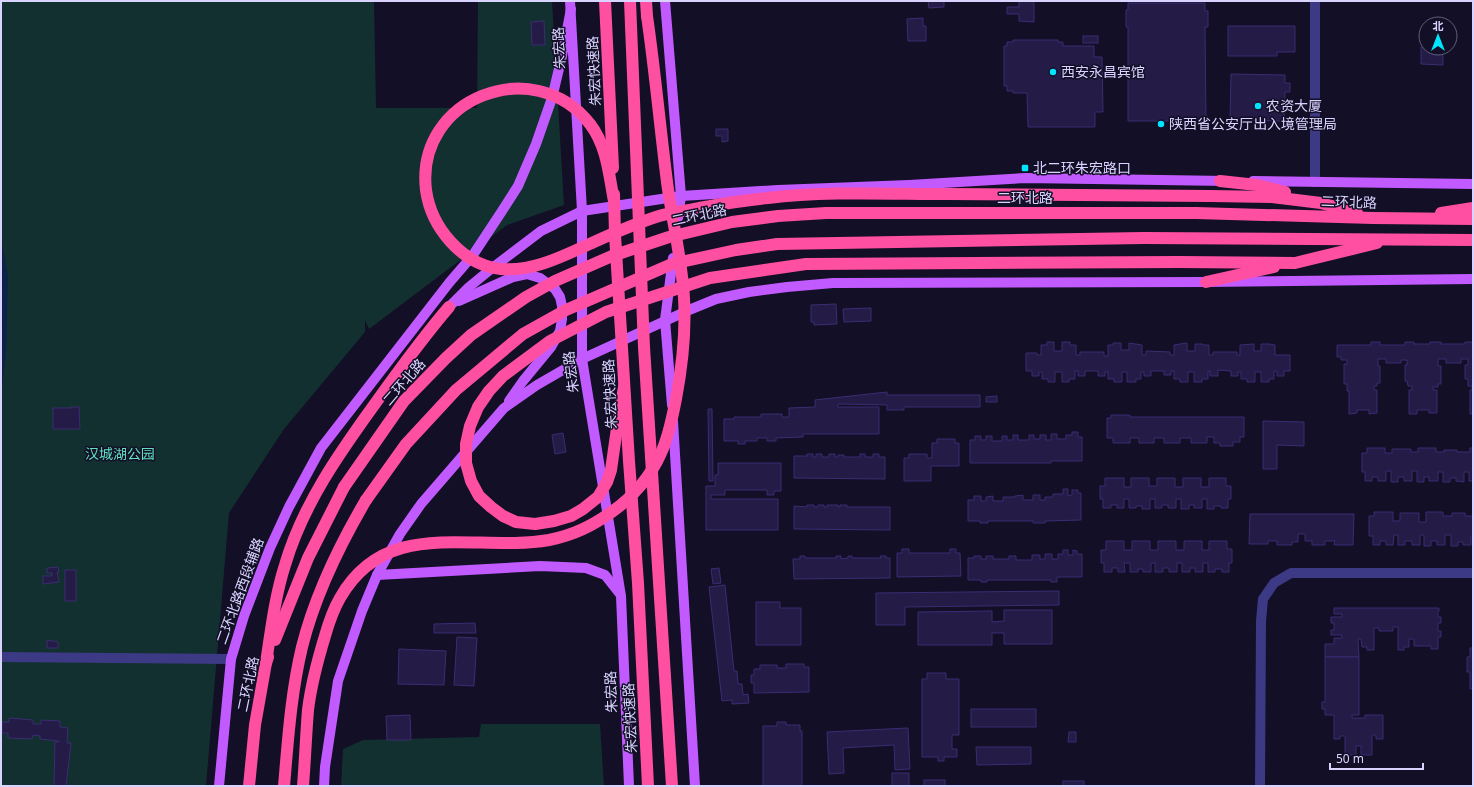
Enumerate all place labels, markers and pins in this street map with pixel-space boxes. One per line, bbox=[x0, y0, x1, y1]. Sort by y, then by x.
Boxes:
place label: 西安永昌宾馆 bbox=[1061, 62, 1145, 81]
marker: 西安永昌宾馆 bbox=[1048, 67, 1058, 77]
place label: 农资大厦 bbox=[1266, 96, 1322, 115]
marker: 农资大厦 bbox=[1253, 101, 1263, 111]
place label: 陕西省公安厅出入境管理局 bbox=[1169, 114, 1337, 133]
marker: 陕西省公安厅出入境管理局 bbox=[1156, 119, 1166, 129]
place label: 北二环朱宏路口 bbox=[1033, 158, 1131, 177]
marker: 北二环朱宏路口 bbox=[1020, 163, 1030, 173]

